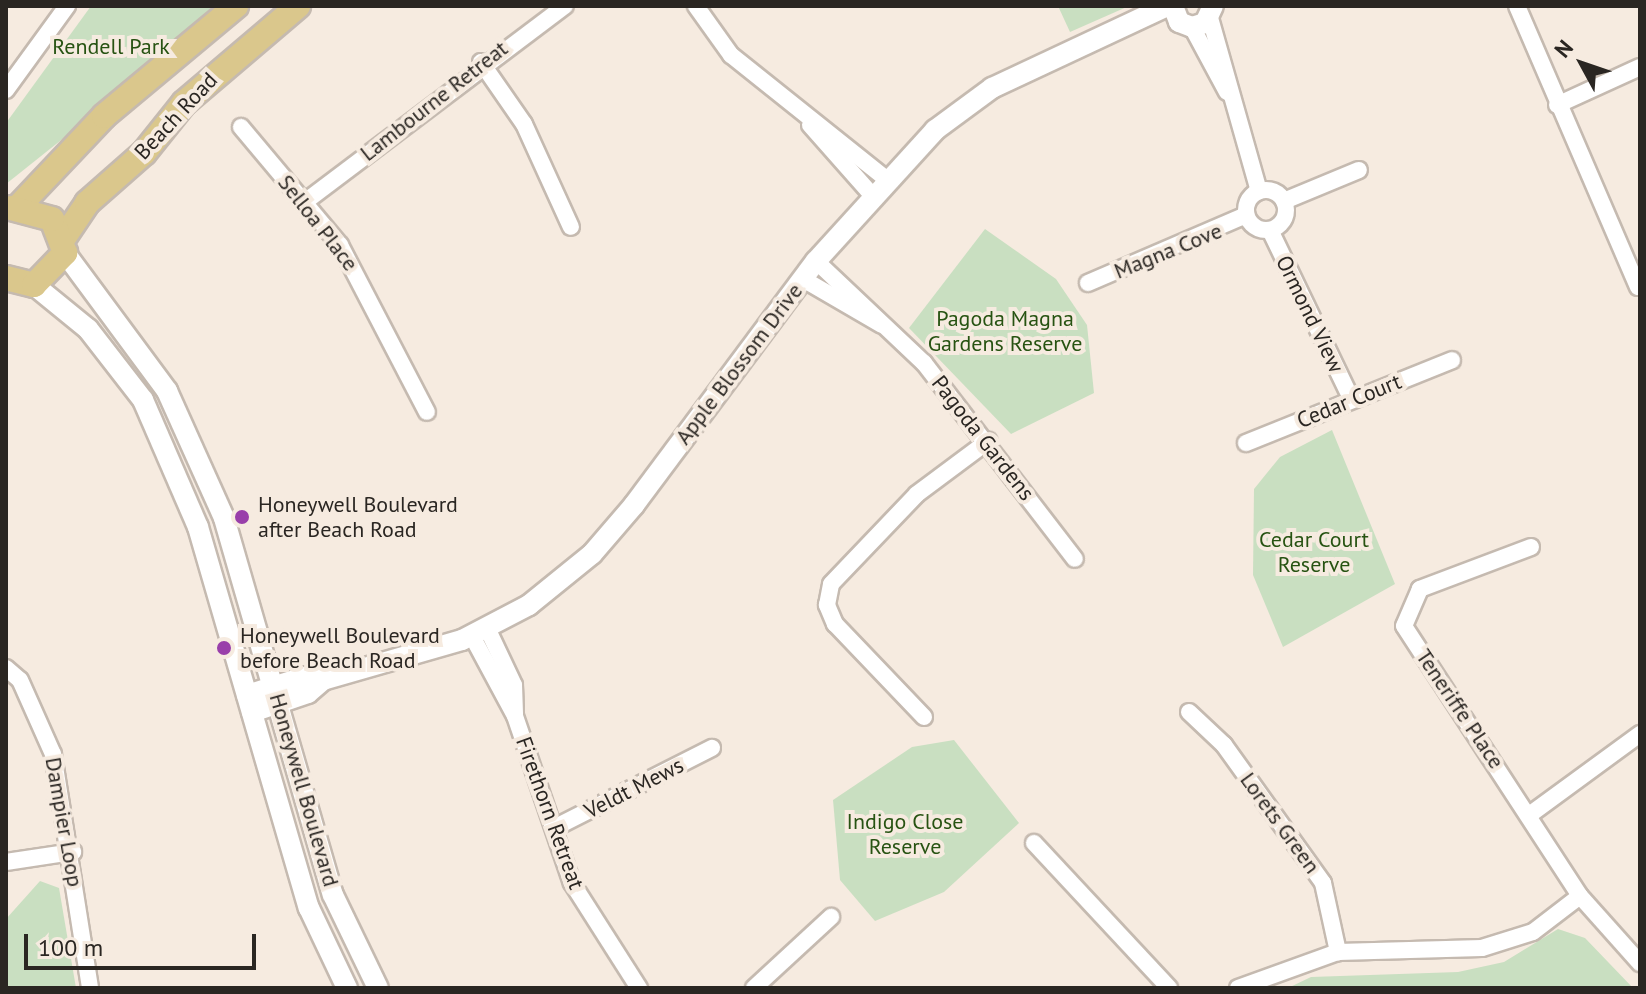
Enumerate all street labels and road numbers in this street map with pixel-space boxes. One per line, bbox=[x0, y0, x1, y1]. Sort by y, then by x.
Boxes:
street label: Lambourne Retreat bbox=[355, 35, 513, 167]
street label: Beach Road bbox=[129, 67, 223, 165]
street label: Selloa Place bbox=[272, 170, 364, 276]
street label: Magna Cove bbox=[1110, 217, 1226, 285]
street label: Ormond View bbox=[1270, 251, 1350, 377]
street label: Apple Blossom Drive bbox=[670, 278, 808, 450]
street label: Cedar Court bbox=[1293, 368, 1405, 434]
street label: Pagoda Gardens bbox=[926, 370, 1040, 506]
street label: Teneriffe Place bbox=[1410, 644, 1510, 774]
street label: Honeywell Boulevard bbox=[264, 690, 344, 890]
street label: Firethorn Retreat bbox=[510, 733, 590, 893]
street label: Veldt Mews bbox=[580, 752, 688, 824]
street label: Dampier Loop bbox=[40, 755, 88, 889]
street label: Lorets Green bbox=[1235, 767, 1325, 879]

